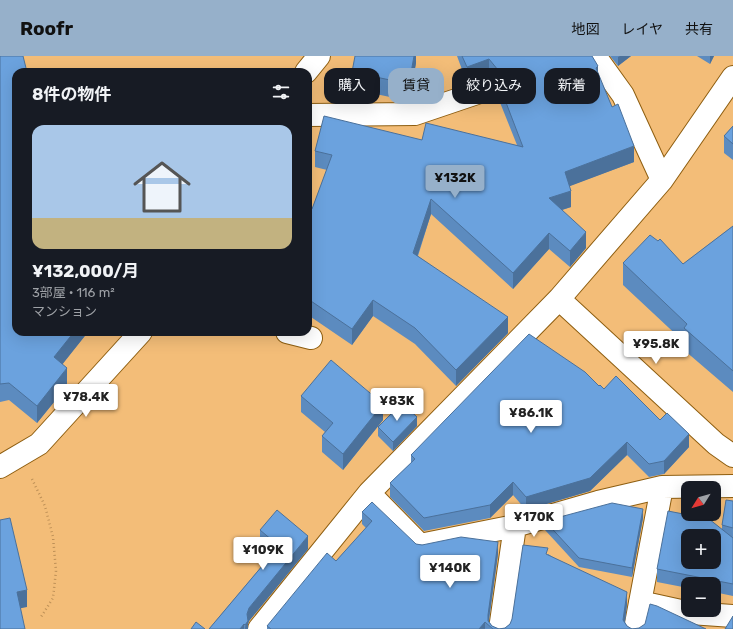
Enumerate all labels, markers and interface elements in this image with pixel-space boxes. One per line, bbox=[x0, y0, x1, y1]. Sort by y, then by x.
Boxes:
text: Roofr bbox=[20, 17, 73, 40]
text: 地図 bbox=[571, 21, 599, 38]
text: レイヤ bbox=[621, 21, 663, 38]
text: 共有 bbox=[685, 21, 713, 38]
chip: 購入 bbox=[324, 68, 380, 104]
chip: 賃貸 bbox=[388, 68, 444, 104]
chip: 絞り込み bbox=[452, 68, 536, 104]
chip: 新着 bbox=[544, 68, 600, 104]
icon: filters bbox=[270, 81, 292, 103]
text: 8件の物件 bbox=[32, 84, 112, 104]
icon: home bbox=[126, 151, 198, 223]
pin: ¥132K bbox=[427, 165, 483, 199]
text: ¥132K bbox=[434, 170, 476, 185]
text: ¥132,000/月 bbox=[32, 261, 139, 281]
text: 3部屋 · 116 m² bbox=[32, 285, 115, 300]
text: マンション bbox=[32, 304, 97, 319]
pin: ¥95.8K bbox=[623, 331, 689, 365]
text: ¥95.8K bbox=[633, 336, 679, 351]
pin: ¥78.4K bbox=[53, 384, 119, 418]
pin: ¥83K bbox=[373, 388, 421, 422]
text: ¥78.4K bbox=[63, 389, 109, 404]
text: ¥83K bbox=[380, 393, 414, 408]
pin: ¥86.1K bbox=[498, 400, 564, 434]
text: ¥86.1K bbox=[509, 405, 553, 420]
north arrow bbox=[681, 481, 721, 521]
map controls bbox=[681, 481, 721, 617]
pin: ¥170K bbox=[506, 504, 562, 538]
text: ¥170K bbox=[514, 509, 554, 524]
button: + bbox=[681, 529, 721, 569]
pin: ¥109K bbox=[235, 537, 291, 571]
text: ¥109K bbox=[242, 542, 284, 557]
pin: ¥140K bbox=[422, 555, 478, 589]
text: ¥140K bbox=[429, 560, 471, 575]
button: − bbox=[681, 577, 721, 617]

